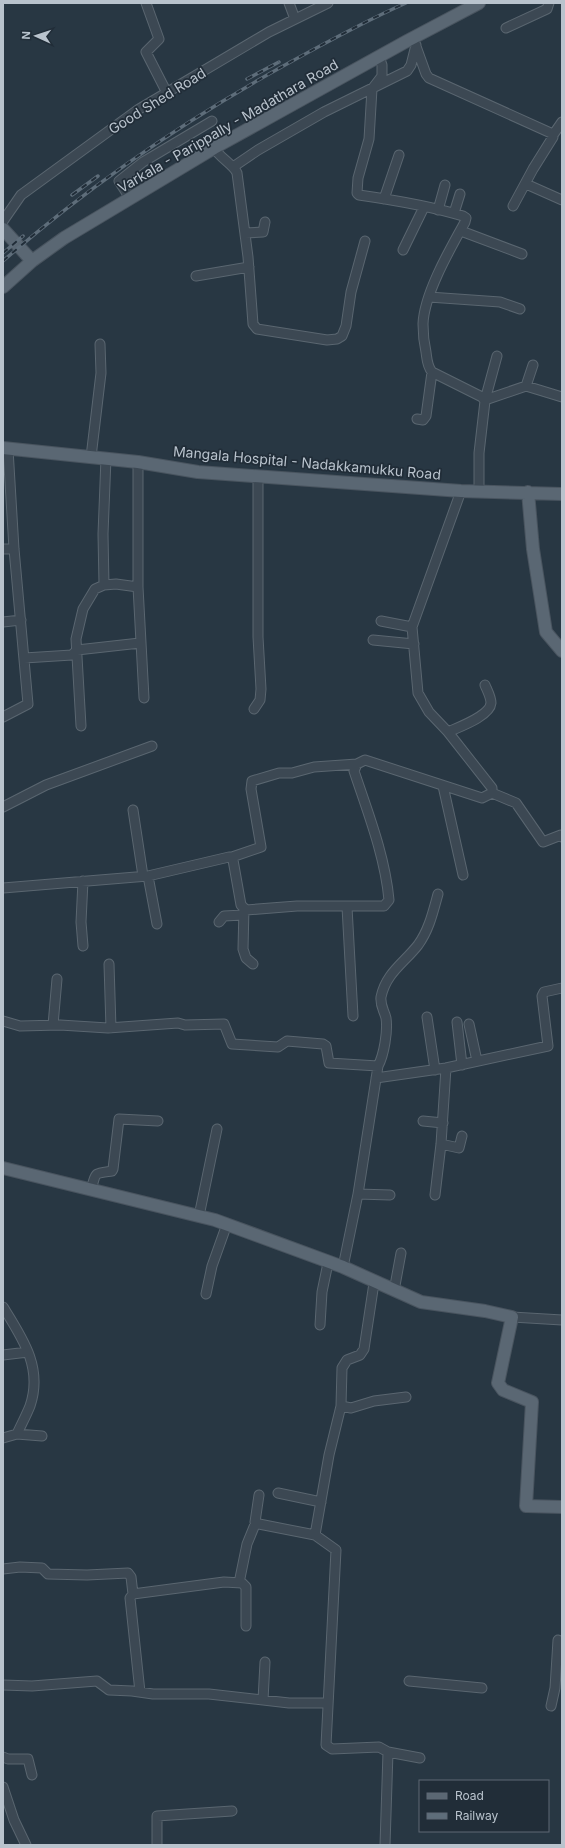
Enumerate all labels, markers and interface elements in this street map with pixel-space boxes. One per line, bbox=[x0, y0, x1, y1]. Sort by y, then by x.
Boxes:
north arrow bbox=[16, 16, 56, 56]
text: N bbox=[19, 31, 33, 40]
street label: Varkala - Parippally - Madathara Road bbox=[114, 55, 341, 196]
street label: Good Shed Road bbox=[105, 64, 208, 137]
street label: Mangala Hospital - Nadakkamukku Road bbox=[172, 442, 442, 483]
legend bbox=[419, 1780, 549, 1832]
text: Road bbox=[455, 1788, 484, 1803]
text: Railway bbox=[455, 1808, 499, 1823]

